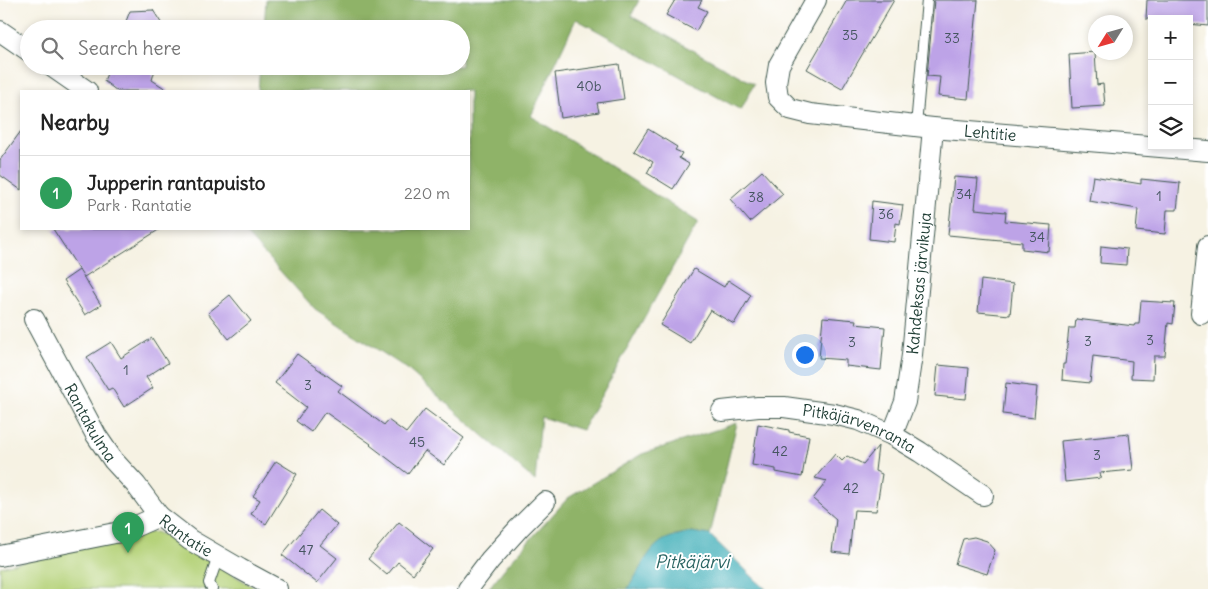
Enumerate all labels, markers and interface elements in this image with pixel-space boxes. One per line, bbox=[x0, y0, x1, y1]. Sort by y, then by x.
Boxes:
north arrow bbox=[1088, 15, 1133, 60]
map controls bbox=[1148, 15, 1193, 150]
button: + bbox=[1148, 15, 1193, 60]
search box bbox=[20, 20, 470, 75]
house number: 35 bbox=[842, 26, 858, 44]
house number: 33 bbox=[944, 29, 960, 47]
icon: search bbox=[38, 34, 66, 62]
text: Search here bbox=[78, 36, 181, 60]
button: − bbox=[1148, 60, 1193, 105]
house number: 40b bbox=[576, 77, 602, 95]
button: layers bbox=[1148, 105, 1193, 150]
text: Nearby bbox=[40, 109, 110, 136]
street label: Lehtitie bbox=[963, 121, 1017, 145]
text: Jupperin rantapuisto bbox=[87, 171, 266, 195]
text: 1 bbox=[53, 183, 59, 203]
text: 220 m bbox=[404, 183, 450, 203]
house number: 34 bbox=[956, 185, 972, 203]
house number: 1 bbox=[1156, 187, 1162, 205]
house number: 38 bbox=[748, 188, 764, 206]
text: Park · Rantatie bbox=[87, 195, 192, 215]
house number: 36 bbox=[878, 205, 894, 223]
street label: Kahdeksas järvikuja bbox=[902, 211, 935, 355]
house number: 34 bbox=[1029, 228, 1045, 246]
house number: 3 bbox=[1146, 331, 1154, 349]
house number: 3 bbox=[1084, 332, 1092, 350]
house number: 3 bbox=[848, 333, 856, 351]
your location bbox=[792, 342, 818, 368]
house number: 1 bbox=[123, 361, 129, 379]
house number: 3 bbox=[304, 376, 312, 394]
street label: Rantakulma bbox=[60, 380, 121, 466]
street label: Pitkäjärvenranta bbox=[801, 400, 920, 457]
house number: 45 bbox=[409, 433, 425, 451]
house number: 42 bbox=[772, 442, 788, 460]
house number: 3 bbox=[1093, 446, 1101, 464]
house number: 42 bbox=[843, 479, 859, 497]
street label: Rantatie bbox=[155, 510, 216, 561]
pin: 1 bbox=[112, 512, 144, 553]
house number: 47 bbox=[299, 541, 314, 559]
water label: Pitkäjärvi bbox=[655, 550, 731, 573]

